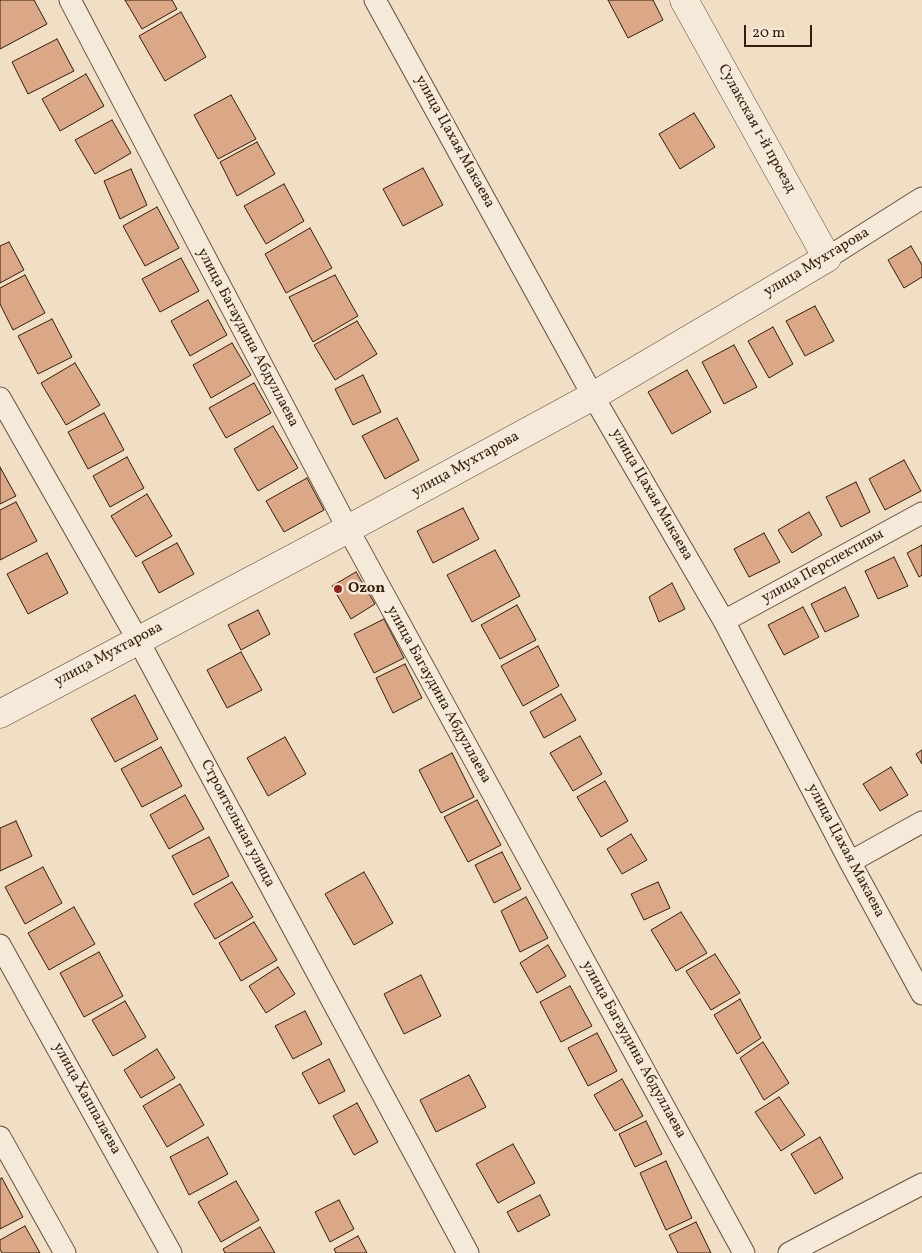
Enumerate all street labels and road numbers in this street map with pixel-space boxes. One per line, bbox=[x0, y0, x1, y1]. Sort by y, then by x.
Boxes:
street label: Сулакская 1-й проезд bbox=[713, 61, 799, 197]
street label: улица Цахая Макаева bbox=[410, 72, 498, 212]
street label: улица Мухтарова bbox=[761, 224, 873, 302]
street label: улица Багаудина Абдуллаева bbox=[192, 245, 302, 431]
street label: улица Цахая Макаева bbox=[606, 426, 696, 564]
street label: улица Мухтарова bbox=[409, 428, 523, 502]
street label: улица Перспективы bbox=[759, 526, 887, 608]
street label: улица Багаудина Абдуллаева bbox=[382, 603, 494, 787]
street label: улица Мухтарова bbox=[52, 619, 166, 691]
street label: Строительная улица bbox=[196, 757, 278, 891]
street label: улица Цахая Макаева bbox=[802, 781, 888, 921]
street label: улица Багаудина Абдуллаева bbox=[577, 958, 689, 1142]
street label: улица Хаппалаева bbox=[48, 1040, 124, 1158]

